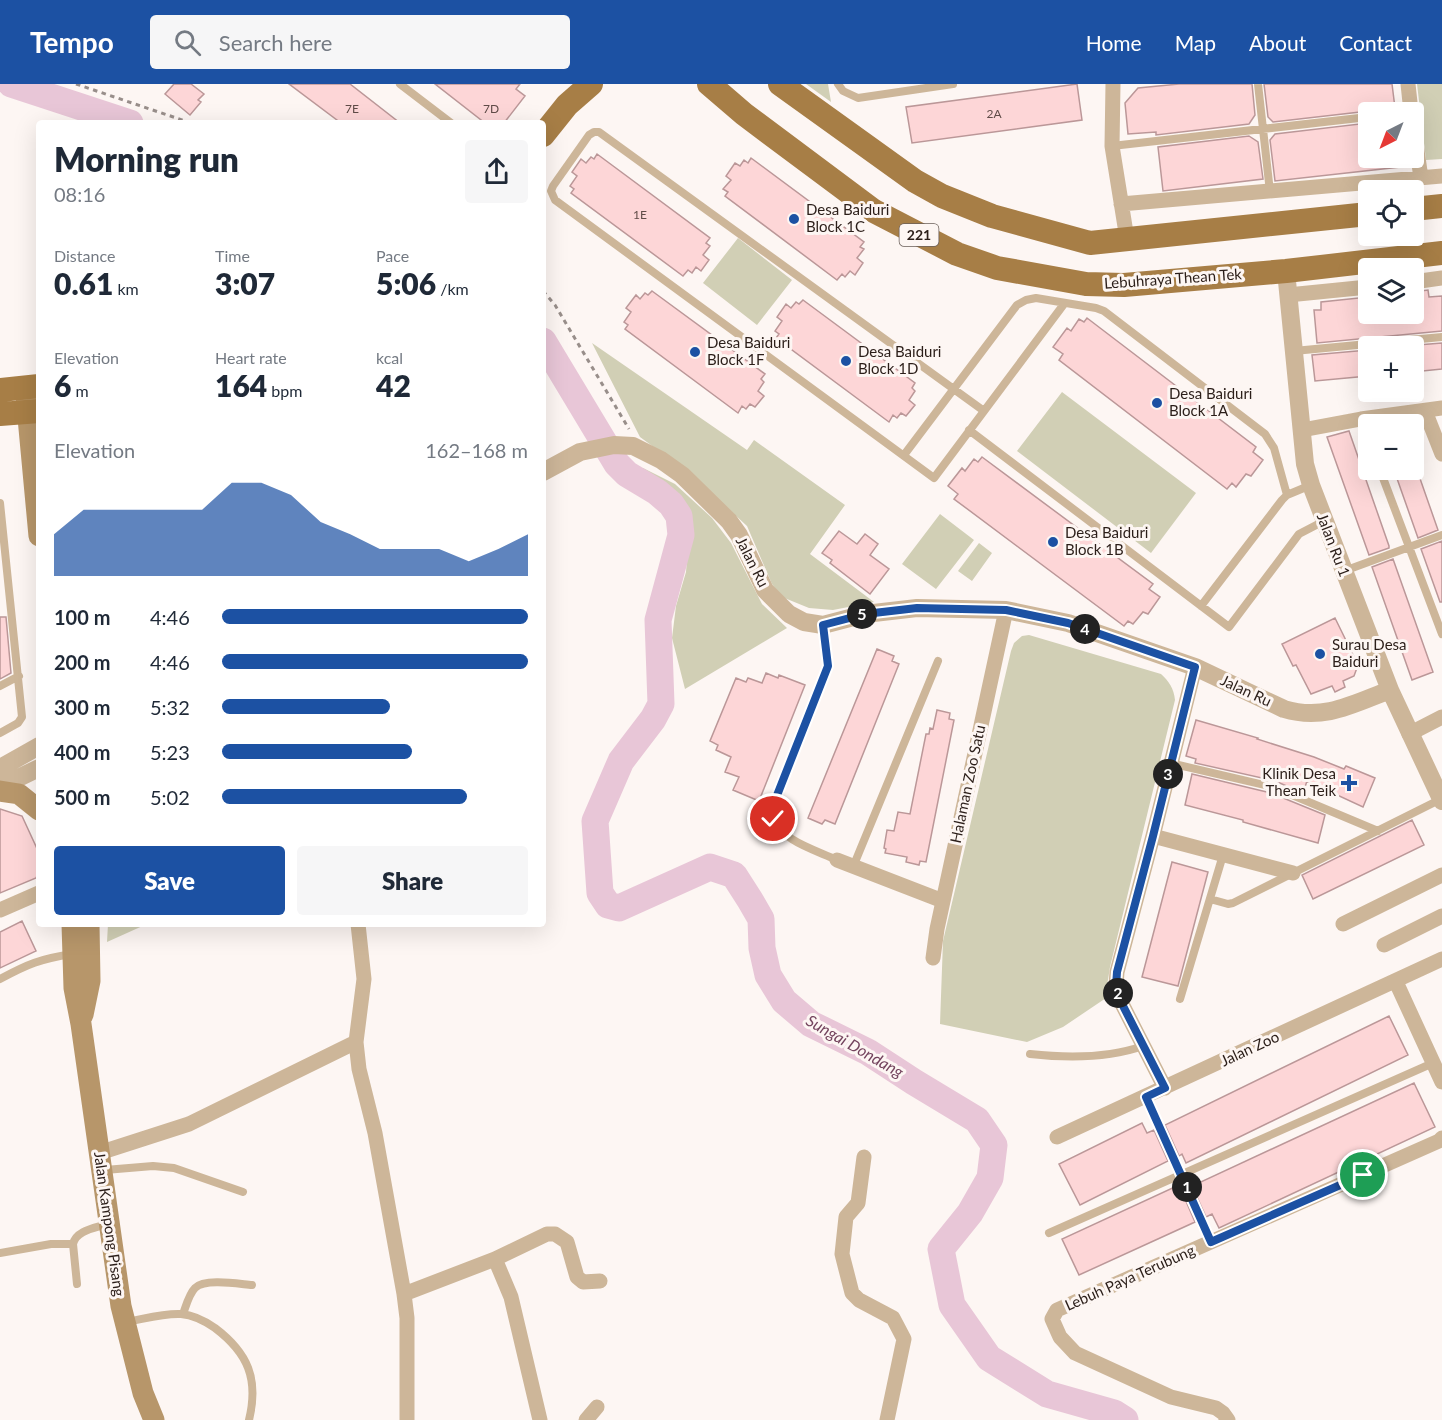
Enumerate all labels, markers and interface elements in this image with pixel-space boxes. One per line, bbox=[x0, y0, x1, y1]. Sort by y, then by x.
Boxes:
search box bbox=[150, 15, 570, 69]
text: Tempo bbox=[30, 25, 114, 59]
icon: search bbox=[171, 26, 204, 59]
text: Search here bbox=[219, 29, 332, 56]
text: Home bbox=[1086, 30, 1142, 55]
text: Map bbox=[1175, 30, 1216, 55]
text: About bbox=[1249, 30, 1306, 55]
text: Contact bbox=[1339, 30, 1412, 55]
house number: 7E bbox=[345, 101, 359, 116]
house number: 7D bbox=[483, 101, 499, 116]
north arrow bbox=[1358, 102, 1424, 168]
map controls bbox=[1358, 102, 1424, 480]
house number: 2A bbox=[986, 106, 1002, 121]
text: Morning run bbox=[54, 139, 239, 179]
button: share bbox=[465, 140, 528, 203]
button: locate bbox=[1358, 180, 1424, 246]
text: 08:16 bbox=[54, 182, 105, 206]
place label: Desa Baiduri Block 1C bbox=[806, 200, 889, 235]
house number: 1E bbox=[633, 207, 647, 222]
marker: Desa Baiduri Block 1C bbox=[787, 212, 801, 226]
road number: 221 bbox=[900, 224, 938, 246]
text: Distance bbox=[54, 246, 115, 265]
text: Time bbox=[215, 246, 250, 265]
text: Pace bbox=[376, 246, 409, 265]
button: layers bbox=[1358, 258, 1424, 324]
street label: Lebuhraya Thean Tek bbox=[1103, 264, 1243, 292]
text: 0.61 bbox=[54, 265, 113, 301]
text: 3:07 bbox=[215, 265, 275, 301]
text: 5:06 bbox=[376, 265, 436, 301]
text: km bbox=[113, 279, 139, 298]
text: /km bbox=[436, 279, 469, 298]
place label: Desa Baiduri Block 1F bbox=[707, 333, 790, 368]
button: + bbox=[1358, 336, 1424, 402]
place label: Desa Baiduri Block 1D bbox=[858, 342, 941, 377]
marker: Desa Baiduri Block 1F bbox=[688, 345, 702, 359]
text: Elevation bbox=[54, 348, 119, 367]
text: Heart rate bbox=[215, 348, 287, 367]
text: kcal bbox=[376, 348, 403, 367]
marker: Desa Baiduri Block 1D bbox=[839, 354, 853, 368]
text: 6 bbox=[54, 367, 71, 403]
text: 164 bbox=[215, 367, 267, 403]
text: 42 bbox=[376, 367, 411, 403]
text: m bbox=[71, 381, 89, 400]
text: bpm bbox=[267, 381, 302, 400]
place label: Desa Baiduri Block 1A bbox=[1169, 384, 1252, 419]
marker: Desa Baiduri Block 1A bbox=[1150, 396, 1164, 410]
button: − bbox=[1358, 414, 1424, 480]
text: Elevation bbox=[54, 438, 135, 462]
text: 162–168 m bbox=[425, 438, 528, 462]
street label: Jalan Ru 1 bbox=[1314, 510, 1354, 579]
place label: Desa Baiduri Block 1B bbox=[1065, 523, 1148, 558]
street label: Jalan Ru bbox=[733, 533, 773, 590]
marker: Desa Baiduri Block 1B bbox=[1046, 535, 1060, 549]
pin: 5 bbox=[847, 599, 877, 629]
text: 5 bbox=[857, 604, 867, 623]
text: 100 m bbox=[54, 605, 110, 629]
text: 4:46 bbox=[150, 605, 190, 629]
pin: 4 bbox=[1070, 614, 1100, 644]
text: 4 bbox=[1080, 619, 1090, 638]
place label: Surau Desa Baiduri bbox=[1332, 635, 1407, 670]
marker: Surau Desa Baiduri bbox=[1313, 647, 1327, 661]
text: 200 m bbox=[54, 650, 110, 674]
text: 4:46 bbox=[150, 650, 190, 674]
street label: Jalan Ru bbox=[1218, 670, 1275, 710]
text: 300 m bbox=[54, 695, 110, 719]
text: 5:32 bbox=[150, 695, 190, 719]
street label: Halaman Zoo Satu bbox=[946, 723, 988, 845]
text: 400 m bbox=[54, 740, 110, 764]
text: 5:23 bbox=[150, 740, 190, 764]
pin: 3 bbox=[1153, 759, 1183, 789]
text: 3 bbox=[1163, 764, 1173, 783]
place label: Klinik Desa Thean Teik bbox=[1262, 764, 1336, 799]
marker: Klinik Desa Thean Teik bbox=[1340, 774, 1358, 792]
text: 500 m bbox=[54, 785, 110, 809]
text: 5:02 bbox=[150, 785, 190, 809]
pin bbox=[747, 793, 798, 844]
icon: check bbox=[756, 802, 789, 835]
button: Save bbox=[54, 846, 285, 915]
button: Share bbox=[297, 846, 528, 915]
pin: 2 bbox=[1103, 978, 1133, 1008]
text: 2 bbox=[1113, 983, 1123, 1002]
water label: Sungai Dondang bbox=[803, 1010, 907, 1081]
street label: Jalan Zoo bbox=[1218, 1027, 1282, 1069]
pin bbox=[1337, 1149, 1388, 1200]
street label: Jalan Kampong Pisang bbox=[91, 1150, 129, 1298]
icon: arrive bbox=[1346, 1158, 1379, 1191]
pin: 1 bbox=[1172, 1172, 1202, 1202]
text: 1 bbox=[1182, 1177, 1192, 1196]
street label: Lebuh Paya Terubung bbox=[1062, 1240, 1197, 1314]

